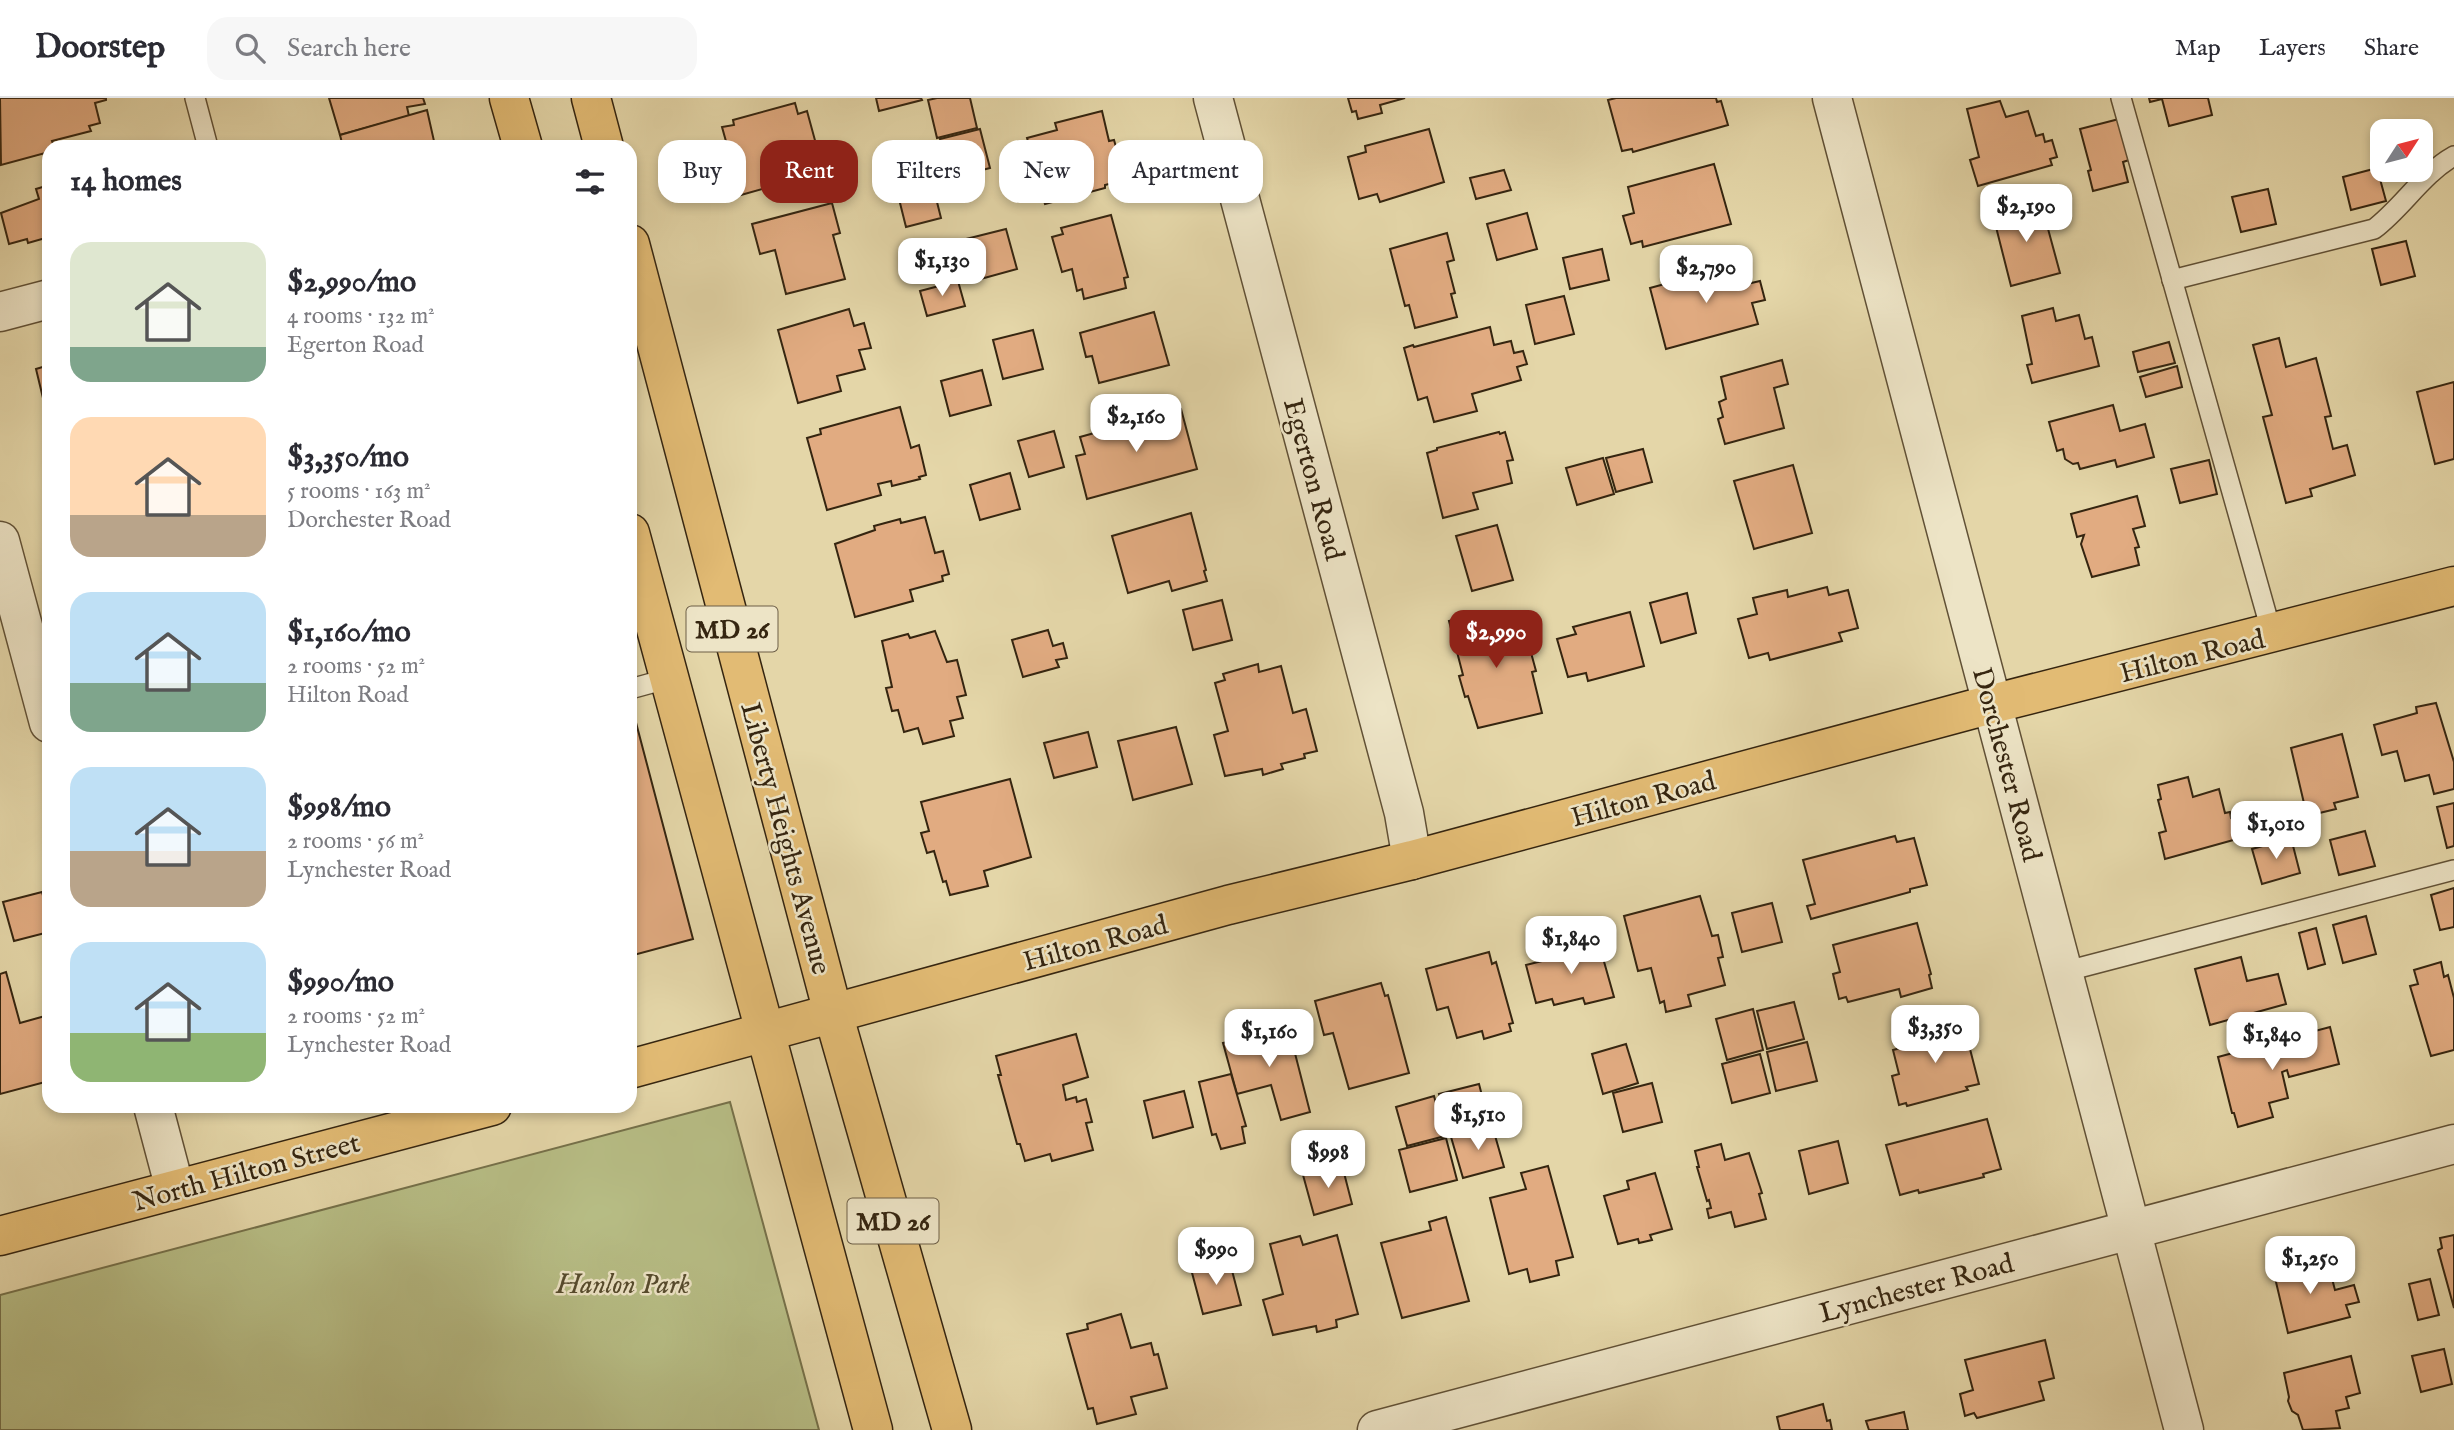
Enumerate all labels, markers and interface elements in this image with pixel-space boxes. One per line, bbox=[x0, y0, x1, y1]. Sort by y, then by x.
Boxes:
search box bbox=[207, 17, 697, 80]
text: Doorstep bbox=[35, 27, 165, 69]
icon: search bbox=[231, 29, 269, 67]
text: Search here bbox=[287, 32, 411, 65]
text: Map bbox=[2175, 33, 2221, 64]
text: Layers bbox=[2259, 33, 2326, 64]
text: Share bbox=[2364, 33, 2419, 64]
north arrow bbox=[2370, 119, 2432, 182]
map controls bbox=[2370, 119, 2433, 182]
chip: Buy bbox=[658, 140, 746, 203]
chip: Rent bbox=[760, 140, 858, 203]
chip: Filters bbox=[872, 140, 985, 203]
chip: New bbox=[999, 140, 1094, 203]
chip: Apartment bbox=[1108, 140, 1263, 203]
text: 14 homes bbox=[70, 163, 182, 201]
icon: filters bbox=[571, 163, 609, 201]
pin: $2,190 bbox=[1969, 184, 2083, 244]
text: $2,190 bbox=[1996, 192, 2056, 221]
pin: $1,130 bbox=[885, 238, 999, 298]
text: $1,130 bbox=[914, 246, 970, 275]
pin: $2,790 bbox=[1649, 246, 1763, 305]
text: $2,790 bbox=[1676, 253, 1736, 282]
text: $2,990/mo bbox=[287, 264, 416, 302]
icon: home bbox=[126, 270, 210, 354]
text: 4 rooms · 132 m² bbox=[287, 302, 435, 331]
text: Egerton Road bbox=[287, 331, 424, 360]
pin: $2,160 bbox=[1079, 394, 1193, 454]
street label: Egerton Road bbox=[1274, 395, 1351, 565]
text: $2,160 bbox=[1106, 402, 1166, 431]
text: $3,350/mo bbox=[287, 439, 409, 477]
icon: home bbox=[126, 445, 210, 529]
text: 5 rooms · 163 m² bbox=[287, 477, 431, 506]
text: Dorchester Road bbox=[287, 506, 451, 535]
road number: MD 26 bbox=[686, 607, 778, 652]
pin: $2,990 bbox=[1439, 610, 1553, 670]
text: $1,160/mo bbox=[287, 614, 411, 652]
text: $2,990 bbox=[1465, 618, 1527, 647]
icon: home bbox=[126, 620, 210, 704]
street label: Hilton Road bbox=[2117, 623, 2269, 692]
text: 2 rooms · 52 m² bbox=[287, 652, 425, 681]
street label: Dorchester Road bbox=[1963, 664, 2048, 866]
text: Hilton Road bbox=[287, 681, 409, 710]
street label: Liberty Heights Avenue bbox=[731, 699, 838, 979]
street label: Hilton Road bbox=[1568, 764, 1720, 836]
text: $998/mo bbox=[287, 789, 391, 827]
icon: home bbox=[126, 795, 210, 879]
pin: $1,010 bbox=[2219, 802, 2333, 861]
text: $1,010 bbox=[2247, 809, 2305, 838]
text: 2 rooms · 56 m² bbox=[287, 827, 424, 856]
text: Lynchester Road bbox=[287, 856, 451, 885]
street label: Hilton Road bbox=[1020, 908, 1172, 980]
pin: $1,840 bbox=[1514, 916, 1628, 976]
text: $1,840 bbox=[1541, 924, 1601, 953]
text: $990/mo bbox=[287, 964, 394, 1002]
icon: home bbox=[126, 970, 210, 1054]
text: 2 rooms · 52 m² bbox=[287, 1002, 425, 1031]
pin: $3,350 bbox=[1878, 1006, 1992, 1065]
pin: $1,160 bbox=[1212, 1010, 1326, 1069]
pin: $1,840 bbox=[2215, 1012, 2329, 1072]
text: $3,350 bbox=[1907, 1013, 1963, 1042]
text: $1,160 bbox=[1241, 1017, 1298, 1046]
text: $1,840 bbox=[2242, 1020, 2302, 1049]
text: Lynchester Road bbox=[287, 1031, 451, 1060]
pin: $1,510 bbox=[1421, 1093, 1535, 1152]
text: $1,510 bbox=[1450, 1100, 1506, 1129]
street label: North Hilton Street bbox=[129, 1126, 364, 1221]
pin: $998 bbox=[1287, 1130, 1369, 1190]
text: $998 bbox=[1307, 1138, 1349, 1167]
road number: MD 26 bbox=[848, 1198, 938, 1244]
pin: $990 bbox=[1175, 1228, 1257, 1287]
text: $990 bbox=[1194, 1235, 1238, 1264]
pin: $1,250 bbox=[2253, 1236, 2367, 1296]
text: $1,250 bbox=[2281, 1244, 2339, 1273]
street label: Lynchester Road bbox=[1816, 1247, 2018, 1332]
park label: Hanlon Park bbox=[555, 1268, 690, 1303]

